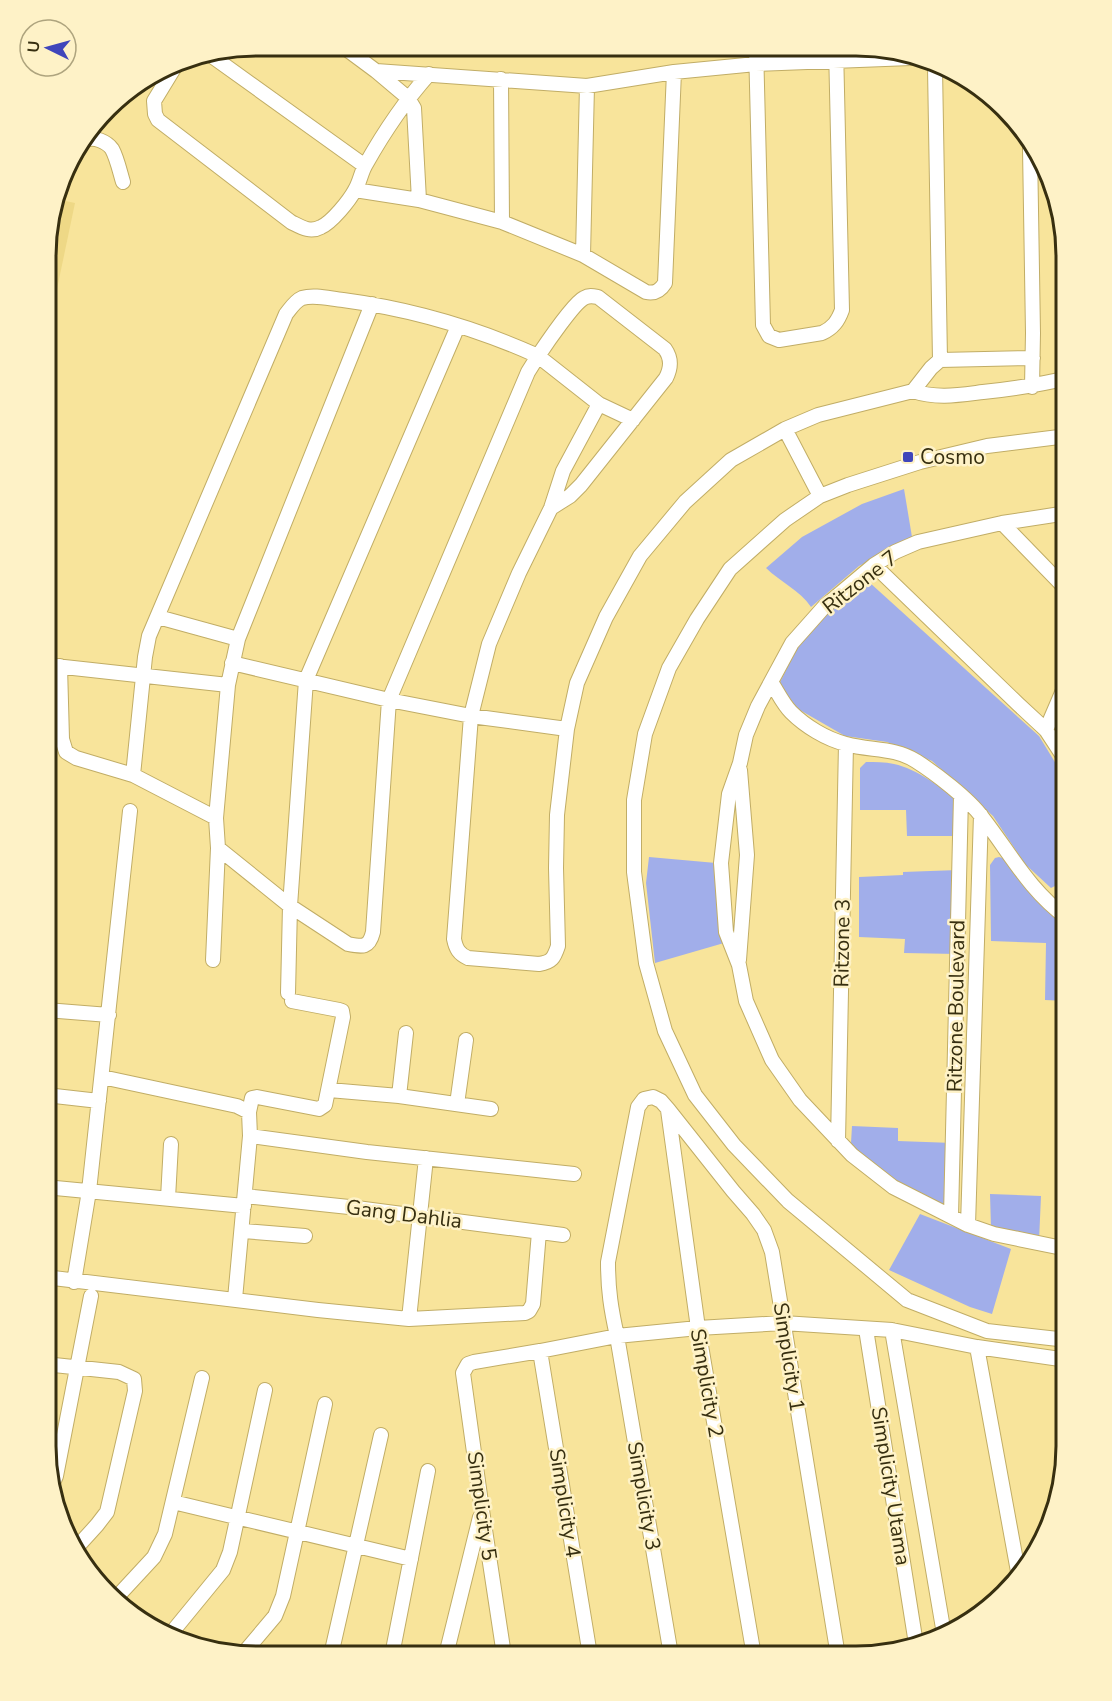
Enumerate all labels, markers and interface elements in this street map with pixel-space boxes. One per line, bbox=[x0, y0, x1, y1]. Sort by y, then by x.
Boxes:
north arrow bbox=[18, 18, 78, 78]
text: U bbox=[23, 40, 46, 54]
place label: Cosmo bbox=[920, 443, 985, 471]
marker: Cosmo bbox=[901, 450, 915, 464]
street label: Ritzone 7 bbox=[816, 544, 904, 620]
street label: Ritzone 3 bbox=[827, 898, 857, 988]
street label: Ritzone Boulevard bbox=[940, 920, 972, 1092]
street label: Gang Dahlia bbox=[344, 1193, 464, 1235]
street label: Simplicity 1 bbox=[767, 1301, 811, 1413]
street label: Simplicity 2 bbox=[684, 1326, 730, 1440]
street label: Simplicity Utama bbox=[865, 1405, 917, 1567]
street label: Simplicity 3 bbox=[621, 1439, 667, 1553]
street label: Simplicity 4 bbox=[543, 1447, 587, 1559]
street label: Simplicity 5 bbox=[460, 1450, 504, 1562]

